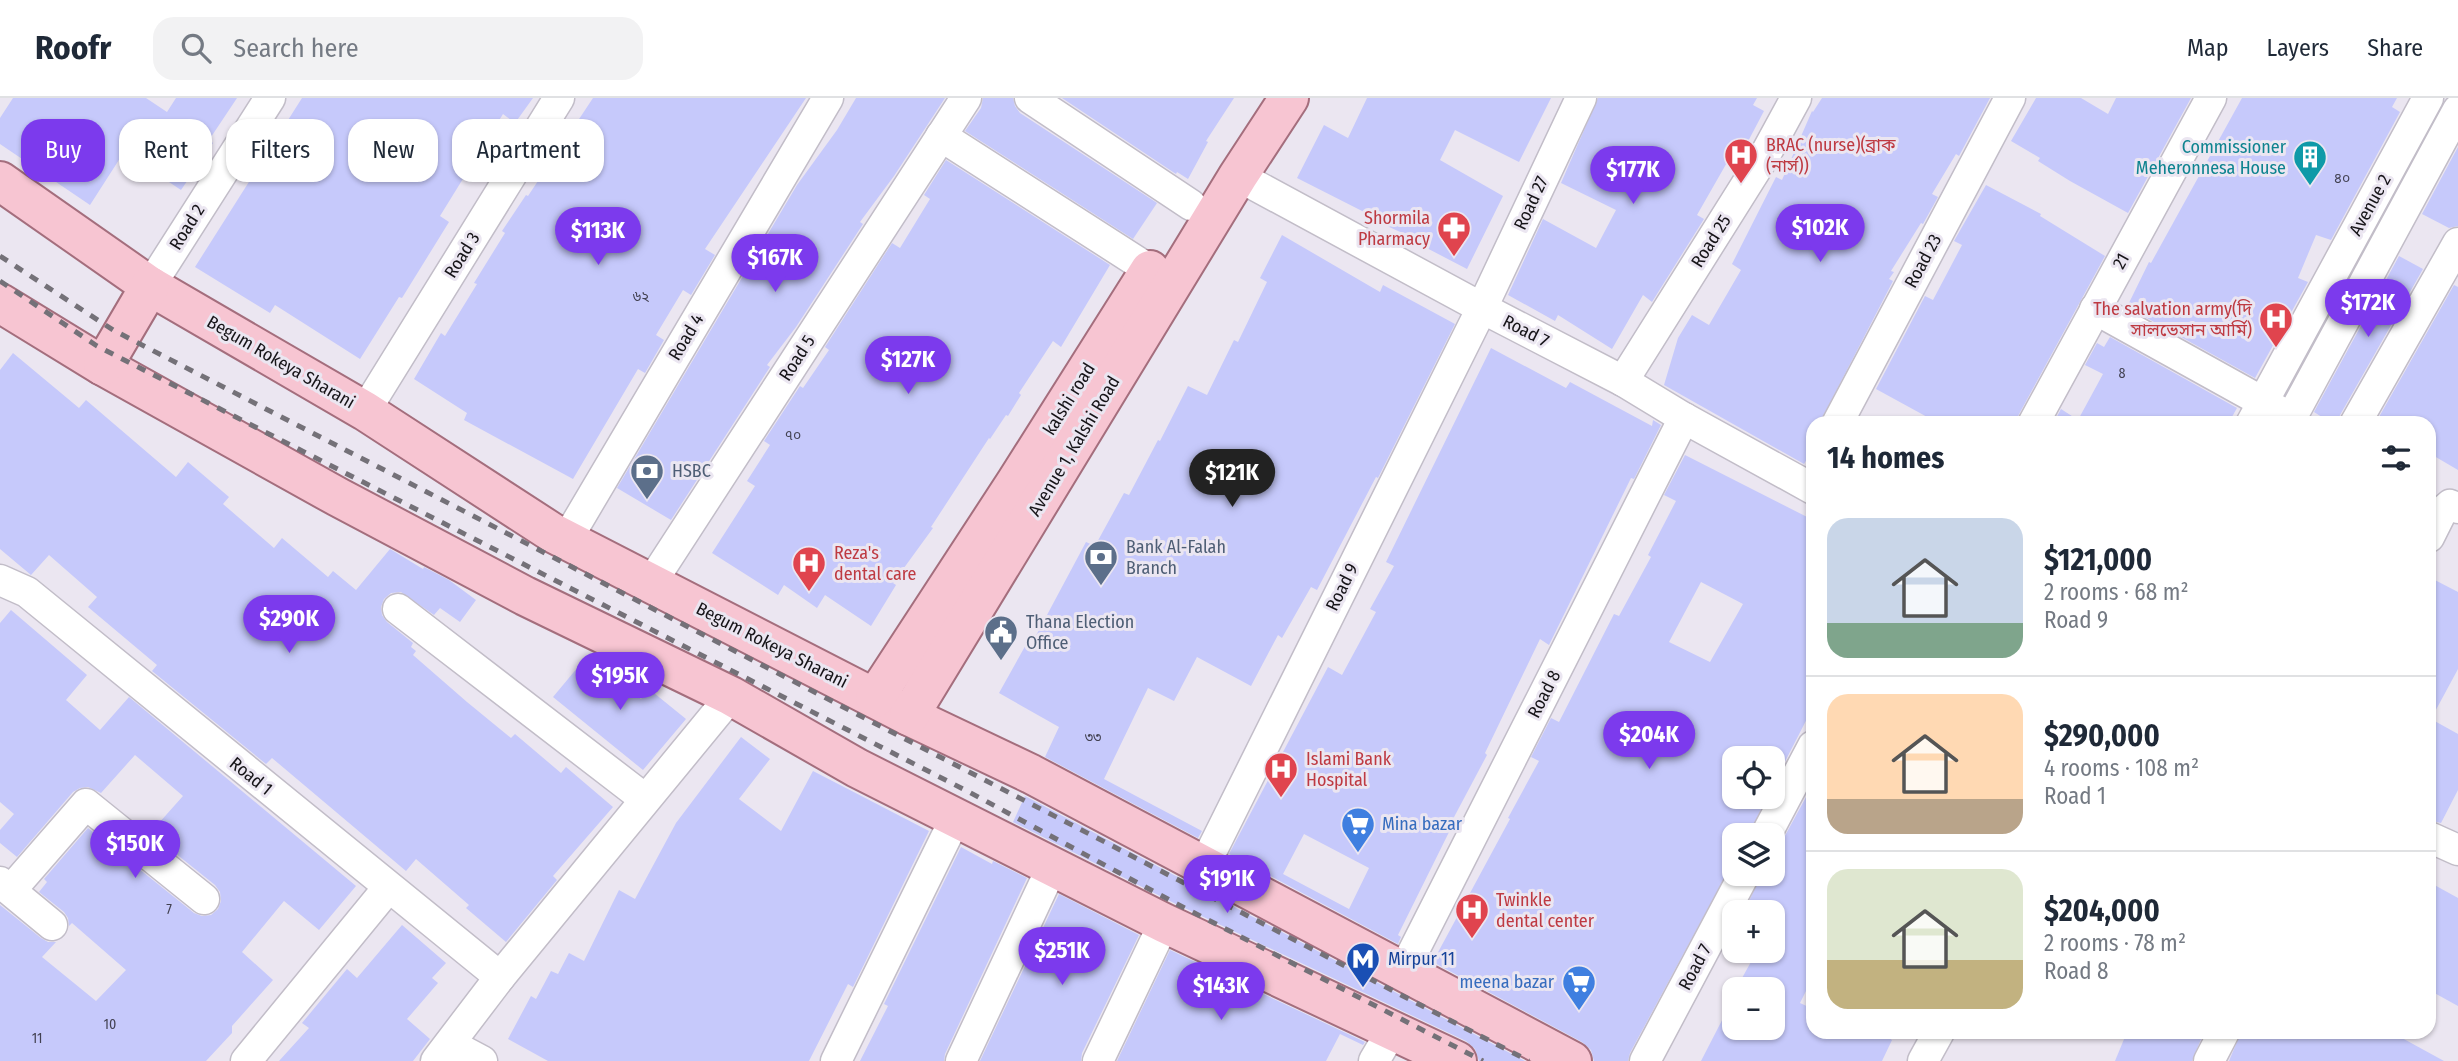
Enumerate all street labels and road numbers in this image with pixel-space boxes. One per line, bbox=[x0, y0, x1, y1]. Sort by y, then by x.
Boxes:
street label: Avenue 2 bbox=[2344, 171, 2396, 239]
street label: Road 27 bbox=[1509, 173, 1553, 233]
street label: Road 2 bbox=[165, 200, 209, 254]
street label: Road 25 bbox=[1686, 211, 1736, 271]
street label: Road 3 bbox=[440, 228, 484, 282]
street label: Road 23 bbox=[1900, 230, 1946, 292]
street label: 21 bbox=[2108, 249, 2134, 273]
street label: Road 4 bbox=[664, 310, 709, 364]
street label: Road 7 bbox=[1499, 310, 1553, 352]
street label: Begum Rokeya Sharani bbox=[203, 311, 359, 413]
street label: Road 5 bbox=[774, 331, 820, 385]
street label: kalshi road bbox=[1038, 359, 1100, 439]
street label: Avenue 1, Kalshi Road bbox=[1024, 372, 1124, 520]
street label: Road 9 bbox=[1321, 560, 1363, 614]
street label: Begum Rokeya Sharani bbox=[693, 597, 851, 693]
street label: Road 8 bbox=[1523, 666, 1565, 722]
street label: Road 1 bbox=[225, 752, 277, 800]
street label: Road 7 bbox=[1674, 940, 1716, 994]

